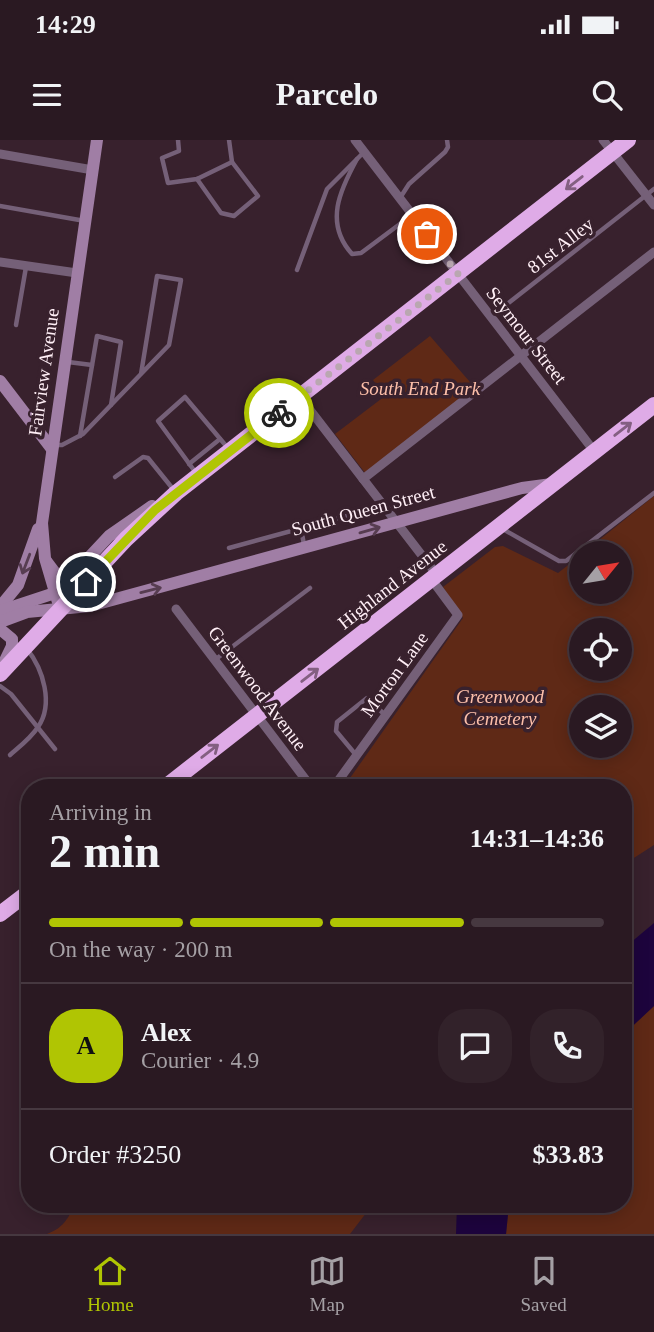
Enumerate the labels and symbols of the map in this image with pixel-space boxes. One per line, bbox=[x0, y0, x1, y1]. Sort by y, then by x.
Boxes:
one-way arrow bbox=[566, 175, 584, 190]
pin bbox=[397, 204, 457, 264]
street label: 81st Alley bbox=[523, 213, 598, 278]
street label: Seymour Street bbox=[482, 282, 572, 389]
street label: Fairview Avenue bbox=[24, 307, 63, 437]
courier bbox=[244, 378, 314, 448]
park label: South End Park bbox=[360, 378, 481, 399]
one-way arrow bbox=[613, 422, 631, 437]
street label: South Queen Street bbox=[289, 481, 438, 540]
one-way arrow bbox=[358, 523, 381, 536]
street label: Highland Avenue bbox=[334, 535, 451, 633]
north arrow bbox=[569, 541, 632, 604]
one-way arrow bbox=[19, 552, 32, 574]
pin bbox=[56, 552, 116, 612]
one-way arrow bbox=[139, 583, 161, 596]
street label: Greenwood Avenue bbox=[204, 622, 311, 755]
street label: Morton Lane bbox=[357, 628, 432, 721]
one-way arrow bbox=[301, 667, 319, 682]
park label: Greenwood Cemetery bbox=[456, 686, 544, 729]
one-way arrow bbox=[200, 744, 218, 759]

